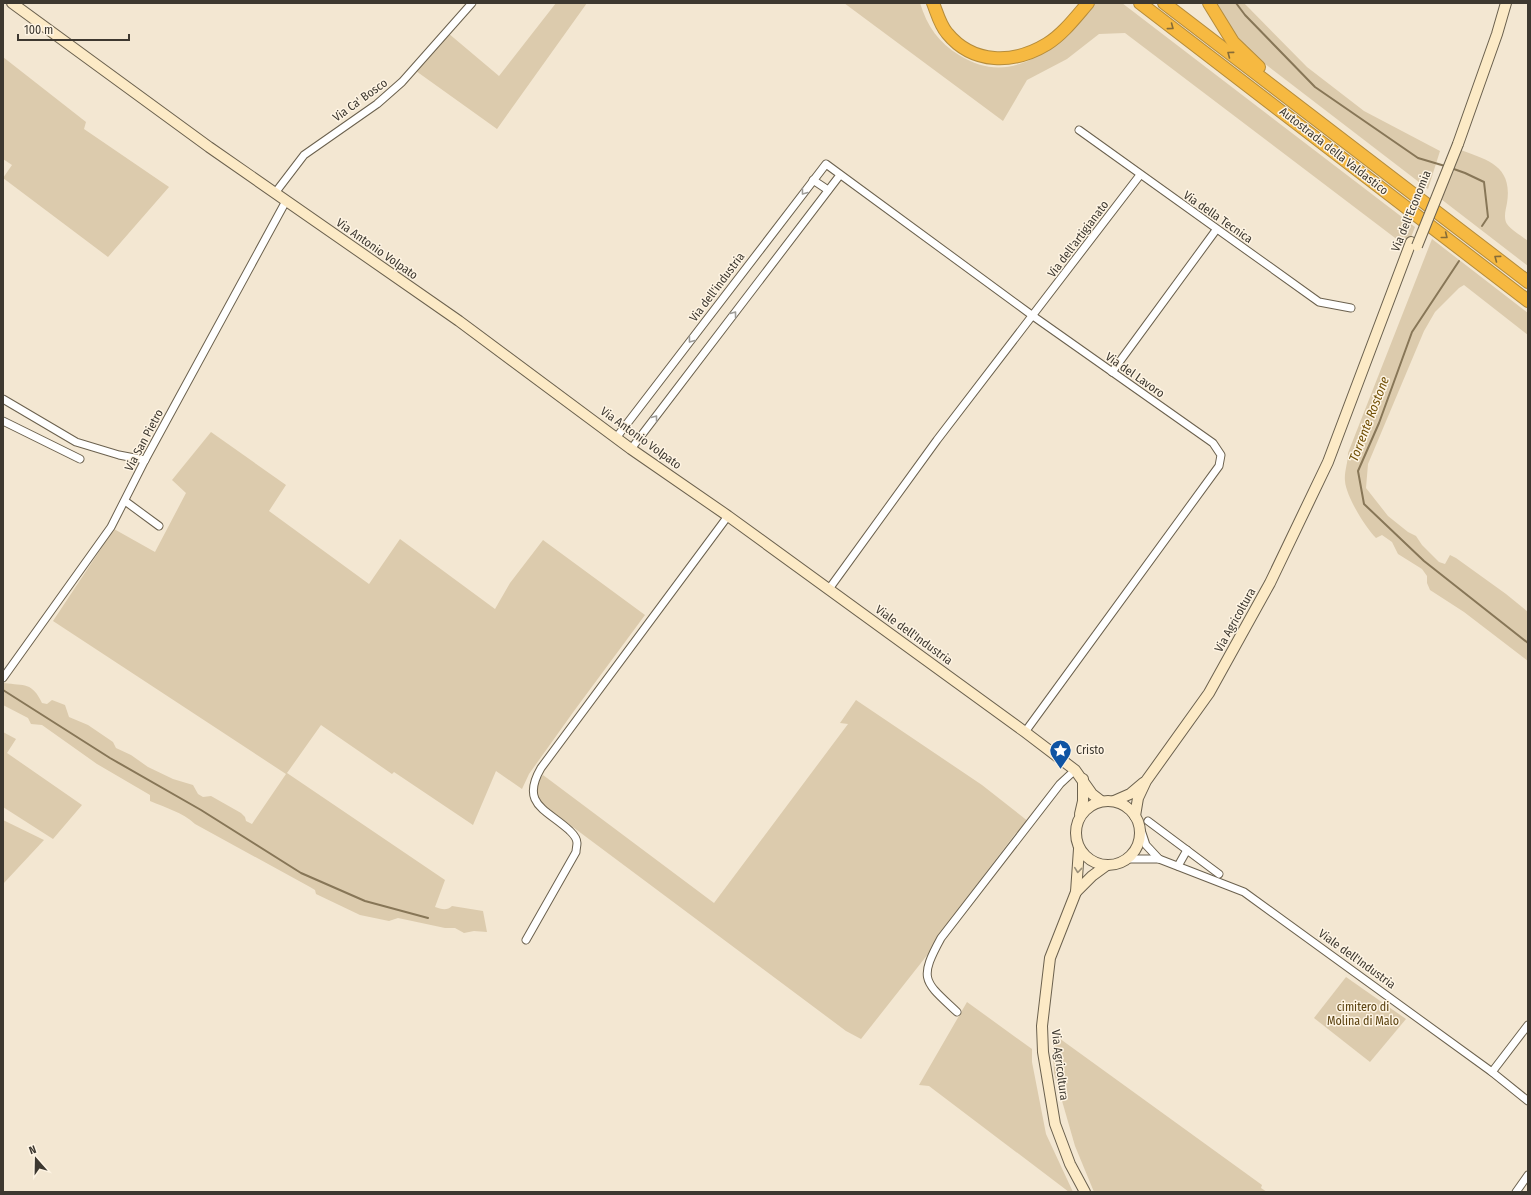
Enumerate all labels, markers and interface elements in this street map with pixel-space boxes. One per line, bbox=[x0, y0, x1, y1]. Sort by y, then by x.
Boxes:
scale bar bbox=[18, 16, 129, 42]
one-way arrow bbox=[1166, 22, 1173, 29]
text: 100 m bbox=[24, 23, 53, 37]
one-way arrow bbox=[1228, 52, 1235, 59]
street label: Via Ca' Bosco bbox=[330, 76, 390, 124]
street label: Autostrada della Valdastico bbox=[1277, 104, 1391, 198]
street label: Via dell'Economia bbox=[1388, 168, 1434, 254]
one-way arrow bbox=[802, 188, 809, 195]
street label: Via della Tecnica bbox=[1181, 188, 1255, 246]
street label: Via dell'artigianato bbox=[1045, 198, 1111, 280]
street label: Via Antonio Volpato bbox=[333, 216, 421, 282]
one-way arrow bbox=[1440, 232, 1447, 239]
street label: Via dell'industria bbox=[686, 250, 748, 324]
one-way arrow bbox=[1494, 256, 1501, 263]
one-way arrow bbox=[729, 312, 736, 319]
one-way arrow bbox=[689, 335, 696, 342]
street label: Via del Lavoro bbox=[1103, 350, 1167, 400]
water label: Torrente Rostone bbox=[1346, 374, 1392, 464]
street label: Via Antonio Volpato bbox=[598, 404, 684, 472]
street label: Via San Pietro bbox=[122, 407, 166, 473]
one-way arrow bbox=[650, 415, 658, 422]
street label: Via Agricoltura bbox=[1212, 585, 1258, 655]
street label: Viale dell'Industria bbox=[873, 602, 955, 668]
place icon: Cristo bbox=[1047, 737, 1073, 770]
place label: Cristo bbox=[1076, 743, 1104, 757]
one-way arrow bbox=[1074, 867, 1083, 873]
street label: Viale dell'Industria bbox=[1316, 926, 1398, 992]
park label: cimitero di Molina di Malo bbox=[1327, 1000, 1399, 1028]
street label: Via Agricoltura bbox=[1049, 1029, 1071, 1101]
north arrow bbox=[16, 1139, 56, 1179]
text: N bbox=[27, 1143, 38, 1157]

